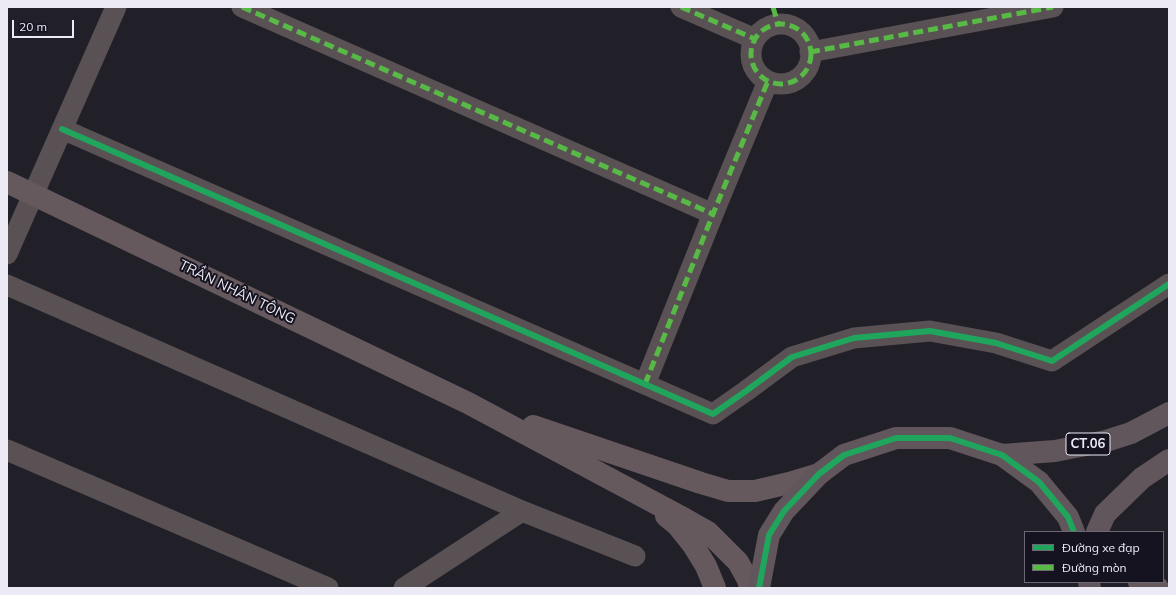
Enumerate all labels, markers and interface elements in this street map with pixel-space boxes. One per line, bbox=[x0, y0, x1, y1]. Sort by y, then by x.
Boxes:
scale bar bbox=[14, 12, 76, 38]
text: 20 m bbox=[19, 19, 47, 34]
street label: TRẦN NHÂN TÔNG bbox=[176, 257, 298, 327]
road number: CT.06 bbox=[1066, 433, 1110, 455]
legend bbox=[1024, 531, 1164, 583]
text: Đường xe đạp bbox=[1062, 540, 1140, 555]
text: Đường mòn bbox=[1062, 560, 1127, 575]

